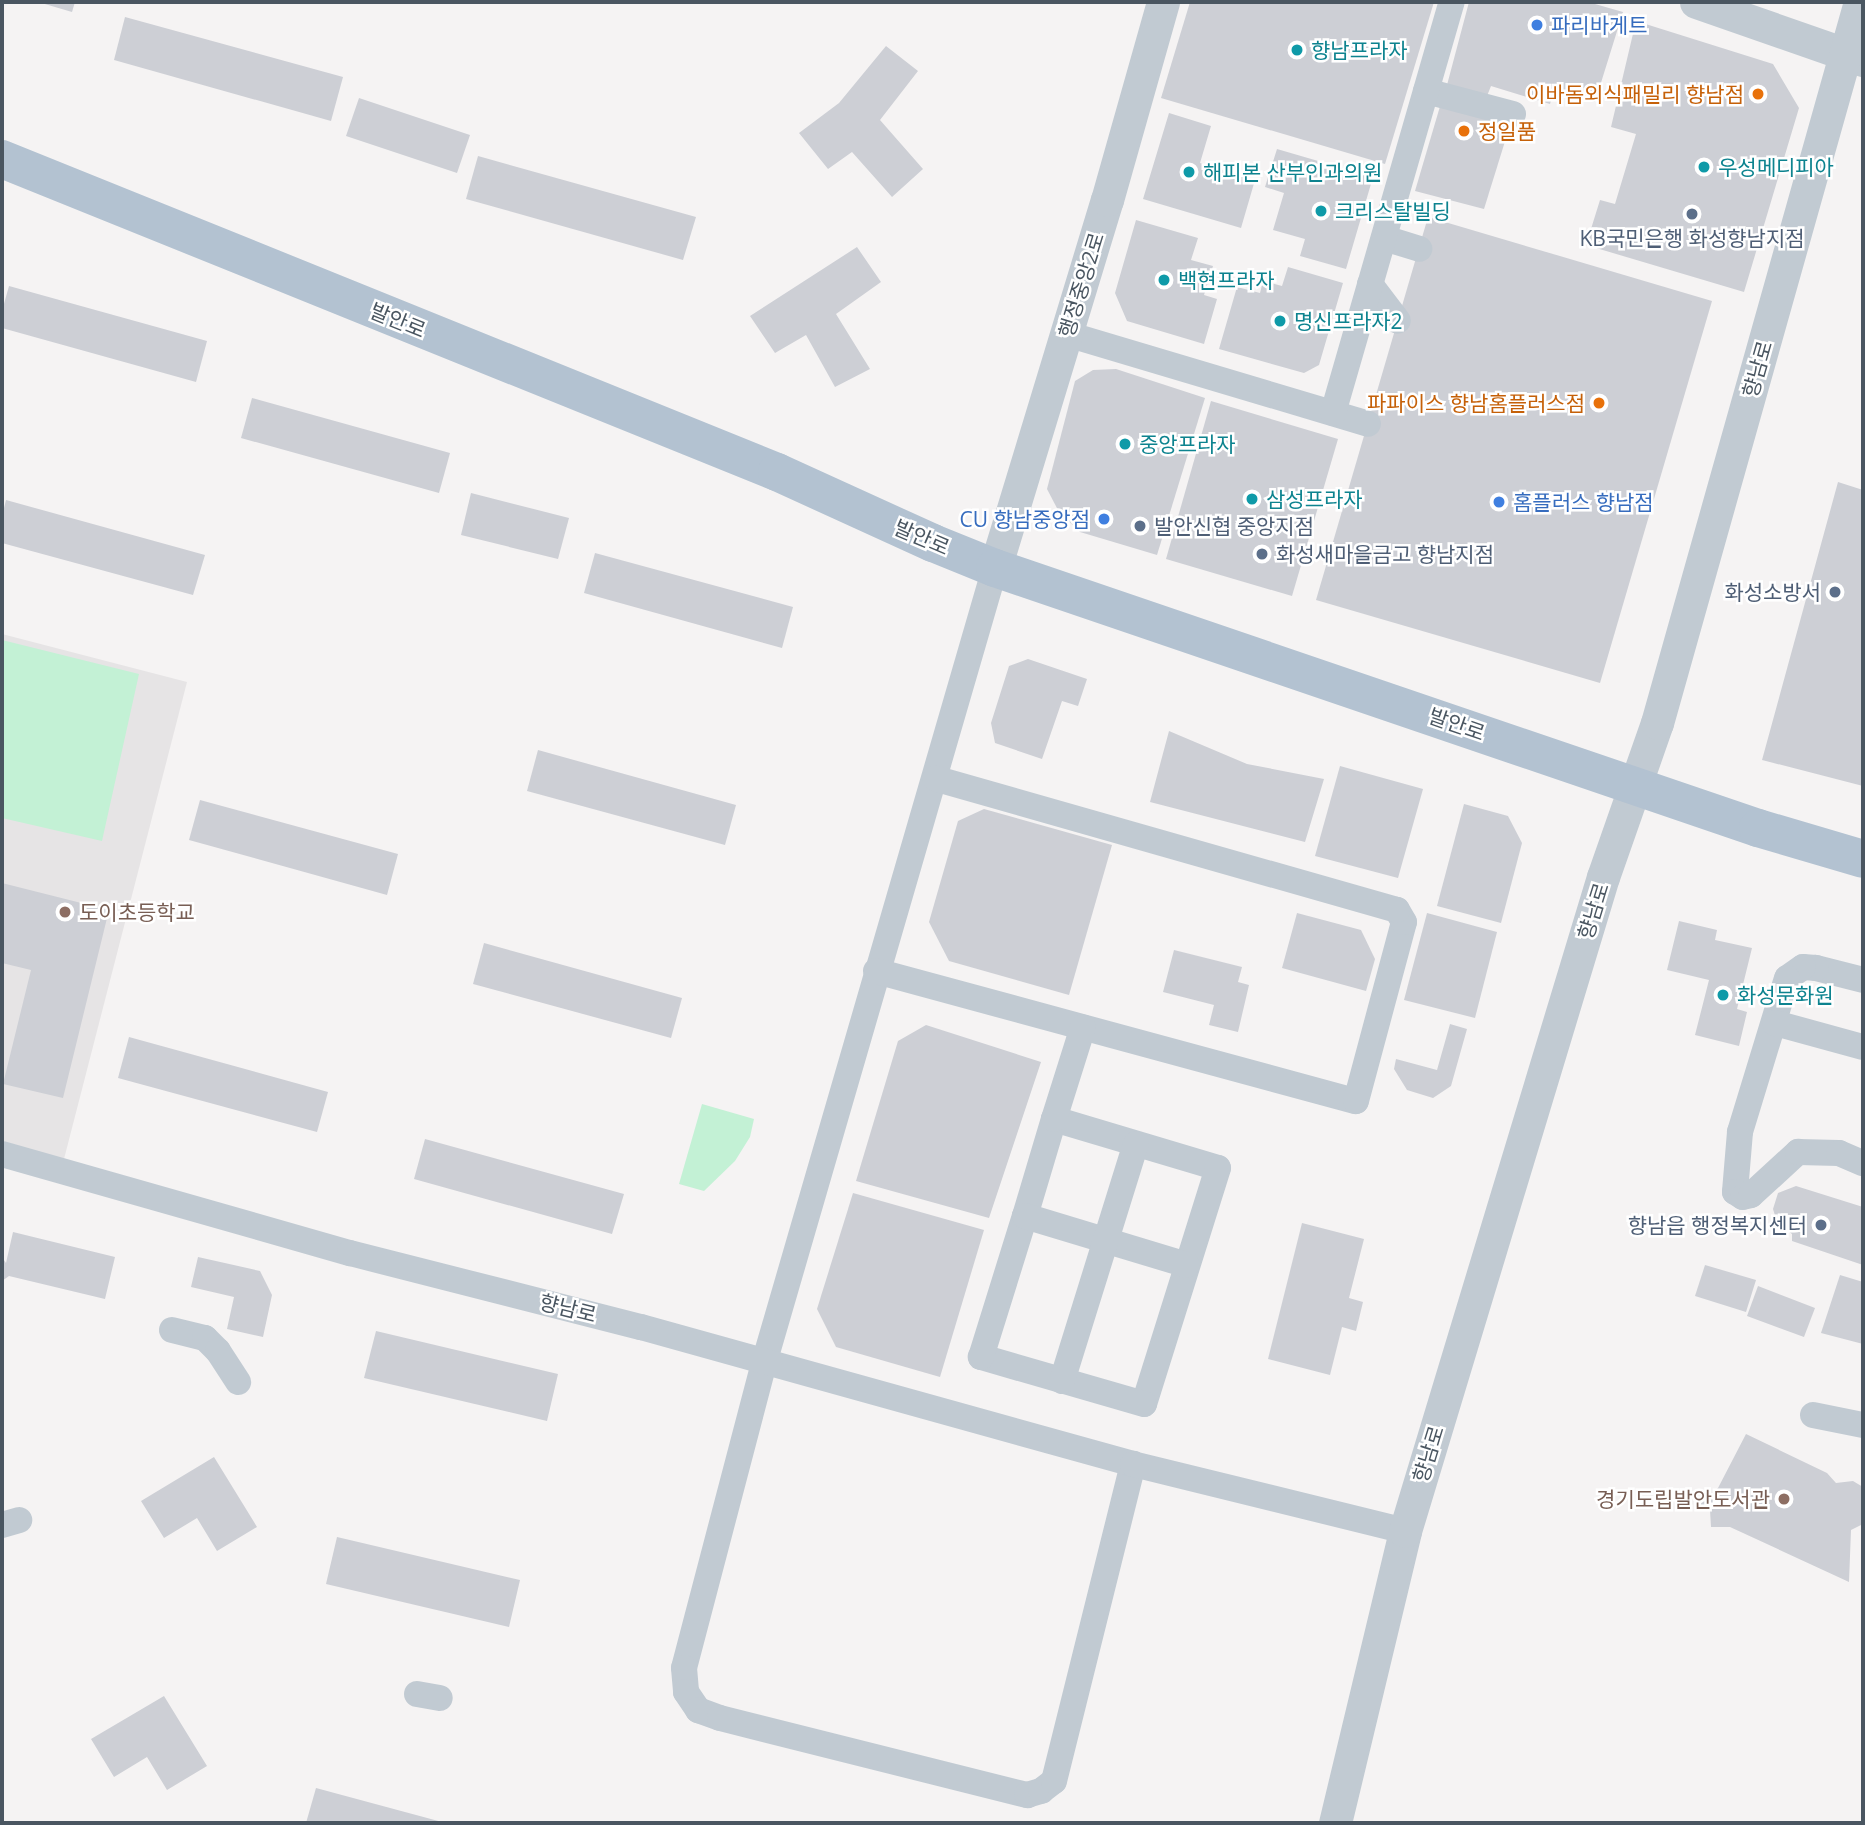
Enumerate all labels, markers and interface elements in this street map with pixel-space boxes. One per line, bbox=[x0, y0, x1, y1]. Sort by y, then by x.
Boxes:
place label: 파리바게트 bbox=[1551, 12, 1648, 38]
marker: 파리바게트 bbox=[1529, 17, 1545, 33]
place label: 향남프라자 bbox=[1311, 37, 1408, 63]
marker: 향남프라자 bbox=[1289, 42, 1305, 58]
place label: 이바돔외식패밀리 향남점 bbox=[1526, 81, 1744, 107]
marker: 이바돔외식패밀리 향남점 bbox=[1750, 86, 1766, 102]
place label: 정일품 bbox=[1478, 118, 1536, 144]
marker: 정일품 bbox=[1456, 123, 1472, 139]
place label: 우성메디피아 bbox=[1718, 154, 1834, 180]
place label: 해피본 산부인과의원 bbox=[1203, 159, 1382, 185]
marker: 우성메디피아 bbox=[1696, 159, 1712, 175]
marker: 해피본 산부인과의원 bbox=[1181, 164, 1197, 180]
place label: 크리스탈빌딩 bbox=[1335, 198, 1451, 224]
marker: 크리스탈빌딩 bbox=[1313, 203, 1329, 219]
marker: KB국민은행 화성향남지점 bbox=[1684, 206, 1700, 222]
place label: KB국민은행 화성향남지점 bbox=[1579, 225, 1805, 251]
street label: 행정중앙2로 bbox=[1053, 229, 1109, 341]
place label: 백현프라자 bbox=[1178, 267, 1275, 293]
marker: 백현프라자 bbox=[1156, 272, 1172, 288]
street label: 발안로 bbox=[366, 297, 430, 343]
place label: 명신프라자2 bbox=[1294, 308, 1403, 334]
marker: 명신프라자2 bbox=[1272, 313, 1288, 329]
street label: 향남로 bbox=[1737, 338, 1777, 400]
place label: 파파이스 향남홈플러스점 bbox=[1367, 390, 1585, 416]
marker: 파파이스 향남홈플러스점 bbox=[1591, 395, 1607, 411]
place label: 중앙프라자 bbox=[1139, 431, 1236, 457]
marker: 중앙프라자 bbox=[1117, 436, 1133, 452]
place label: 삼성프라자 bbox=[1266, 486, 1363, 512]
place label: 홈플러스 향남점 bbox=[1513, 489, 1654, 515]
marker: 삼성프라자 bbox=[1244, 491, 1260, 507]
marker: 홈플러스 향남점 bbox=[1491, 494, 1507, 510]
place label: CU 향남중앙점 bbox=[959, 506, 1090, 532]
marker: CU 향남중앙점 bbox=[1096, 511, 1112, 527]
place label: 발안신협 중앙지점 bbox=[1154, 513, 1314, 539]
street label: 발안로 bbox=[890, 514, 954, 560]
marker: 발안신협 중앙지점 bbox=[1132, 518, 1148, 534]
place label: 화성새마을금고 향남지점 bbox=[1276, 541, 1494, 567]
marker: 화성새마을금고 향남지점 bbox=[1254, 546, 1270, 562]
place label: 화성소방서 bbox=[1724, 579, 1821, 605]
marker: 화성소방서 bbox=[1827, 584, 1843, 600]
street label: 발안로 bbox=[1425, 703, 1489, 745]
street label: 향남로 bbox=[1572, 880, 1614, 942]
place label: 도이초등학교 bbox=[79, 899, 195, 925]
marker: 도이초등학교 bbox=[57, 904, 73, 920]
place label: 화성문화원 bbox=[1737, 982, 1834, 1008]
marker: 화성문화원 bbox=[1715, 987, 1731, 1003]
place label: 향남읍 행정복지센터 bbox=[1628, 1212, 1807, 1238]
marker: 향남읍 행정복지센터 bbox=[1813, 1217, 1829, 1233]
street label: 향남로 bbox=[537, 1289, 599, 1327]
street label: 향남로 bbox=[1407, 1423, 1449, 1485]
place label: 경기도립발안도서관 bbox=[1596, 1486, 1770, 1512]
marker: 경기도립발안도서관 bbox=[1776, 1491, 1792, 1507]

